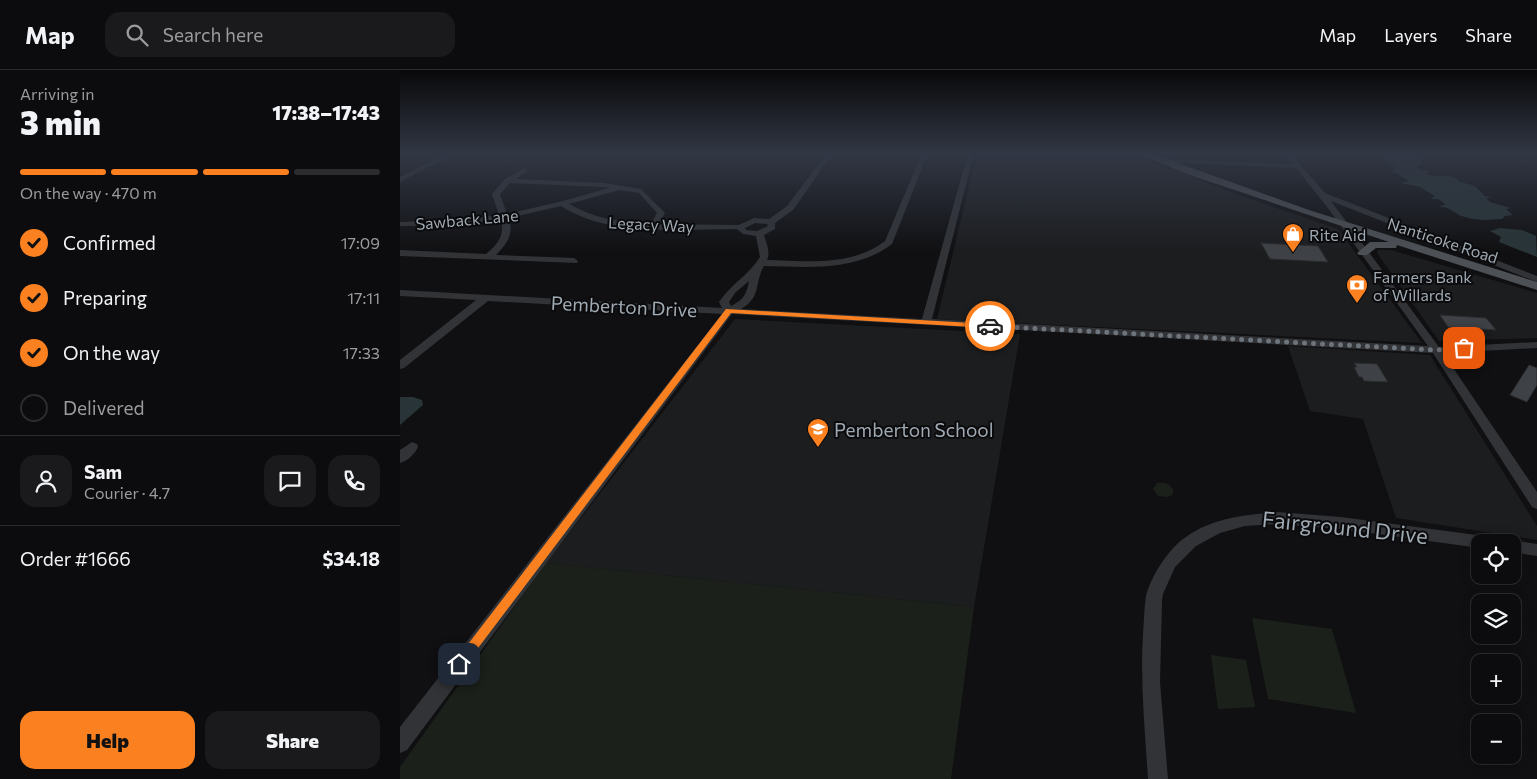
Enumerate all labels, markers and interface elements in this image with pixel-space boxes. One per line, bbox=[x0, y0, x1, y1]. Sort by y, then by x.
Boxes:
search box bbox=[105, 12, 455, 57]
text: Map bbox=[25, 20, 75, 49]
icon: search bbox=[123, 21, 151, 49]
text: Search here bbox=[163, 23, 263, 46]
text: Map bbox=[1319, 24, 1356, 46]
text: Layers bbox=[1384, 24, 1437, 46]
text: Share bbox=[1465, 24, 1512, 46]
text: Arriving in bbox=[20, 84, 94, 103]
text: 17:38–17:43 bbox=[272, 101, 380, 124]
text: 3 min bbox=[20, 102, 101, 142]
text: On the way · 470 m bbox=[20, 183, 157, 202]
street label: Sawback Lane bbox=[415, 205, 519, 233]
street label: Legacy Way bbox=[608, 212, 694, 236]
street label: Nanticoke Road bbox=[1385, 213, 1501, 267]
shop icon: Rite Aid bbox=[1281, 222, 1305, 253]
place label: Rite Aid bbox=[1309, 225, 1366, 244]
icon: check bbox=[20, 229, 48, 257]
text: Confirmed bbox=[63, 231, 156, 254]
text: 17:09 bbox=[341, 233, 380, 252]
place label: Farmers Bank of Willards bbox=[1373, 267, 1472, 304]
bank icon: Farmers Bank of Willards bbox=[1345, 273, 1369, 304]
icon: check bbox=[20, 284, 48, 312]
text: Preparing bbox=[63, 286, 147, 309]
text: 17:11 bbox=[347, 288, 380, 307]
street label: Pemberton Drive bbox=[550, 291, 698, 321]
courier bbox=[965, 301, 1015, 351]
icon: car bbox=[976, 312, 1004, 340]
pin bbox=[1443, 327, 1485, 369]
icon: bag bbox=[1450, 334, 1478, 362]
icon: check bbox=[20, 339, 48, 367]
text: On the way bbox=[63, 341, 160, 364]
text: 17:33 bbox=[343, 343, 380, 362]
text: Delivered bbox=[63, 396, 144, 419]
school or university icon: Pemberton School bbox=[806, 417, 830, 448]
place label: Pemberton School bbox=[834, 418, 994, 441]
button: person bbox=[20, 455, 72, 507]
button: chat bbox=[264, 455, 316, 507]
button: phone bbox=[328, 455, 380, 507]
text: Sam bbox=[84, 460, 122, 483]
text: Courier · 4.7 bbox=[84, 483, 170, 502]
street label: Fairground Drive bbox=[1261, 505, 1429, 549]
map controls bbox=[1471, 534, 1521, 764]
button: locate bbox=[1471, 534, 1521, 584]
text: Order #1666 bbox=[20, 547, 131, 570]
text: $34.18 bbox=[322, 547, 380, 570]
button: layers bbox=[1471, 594, 1521, 644]
pin bbox=[438, 643, 480, 685]
icon: home bbox=[445, 650, 473, 678]
button: + bbox=[1471, 654, 1521, 704]
button: Help bbox=[20, 711, 195, 769]
button: Share bbox=[205, 711, 380, 769]
button: − bbox=[1471, 714, 1521, 764]

